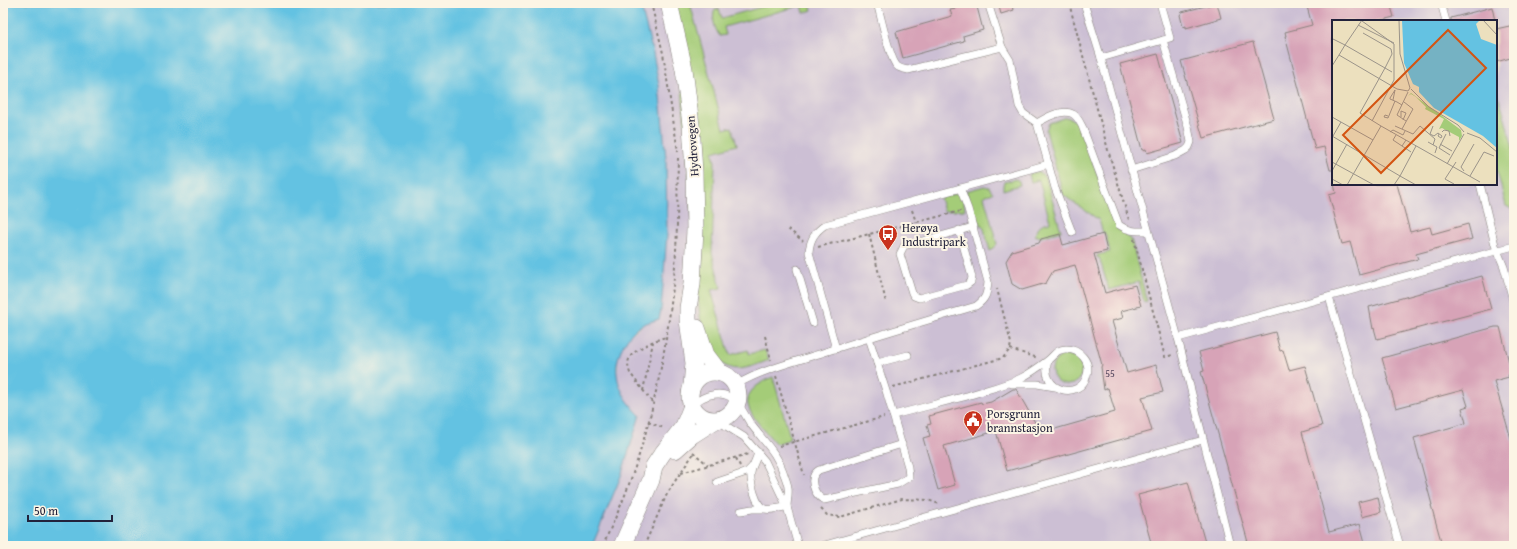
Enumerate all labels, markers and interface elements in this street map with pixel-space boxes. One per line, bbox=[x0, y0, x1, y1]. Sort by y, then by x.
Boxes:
inset map bbox=[1332, 20, 1497, 185]
street label: Hydrovegen bbox=[681, 115, 703, 177]
place label: Herøya Industripark bbox=[902, 219, 967, 250]
bus stop icon: Herøya Industripark bbox=[877, 223, 899, 251]
house number: 55 bbox=[1105, 366, 1115, 381]
place label: Porsgrunn brannstasjon bbox=[987, 405, 1053, 436]
public building icon: Porsgrunn brannstasjon bbox=[962, 409, 984, 437]
scale bar bbox=[28, 497, 112, 523]
text: 50 m bbox=[34, 502, 58, 519]

